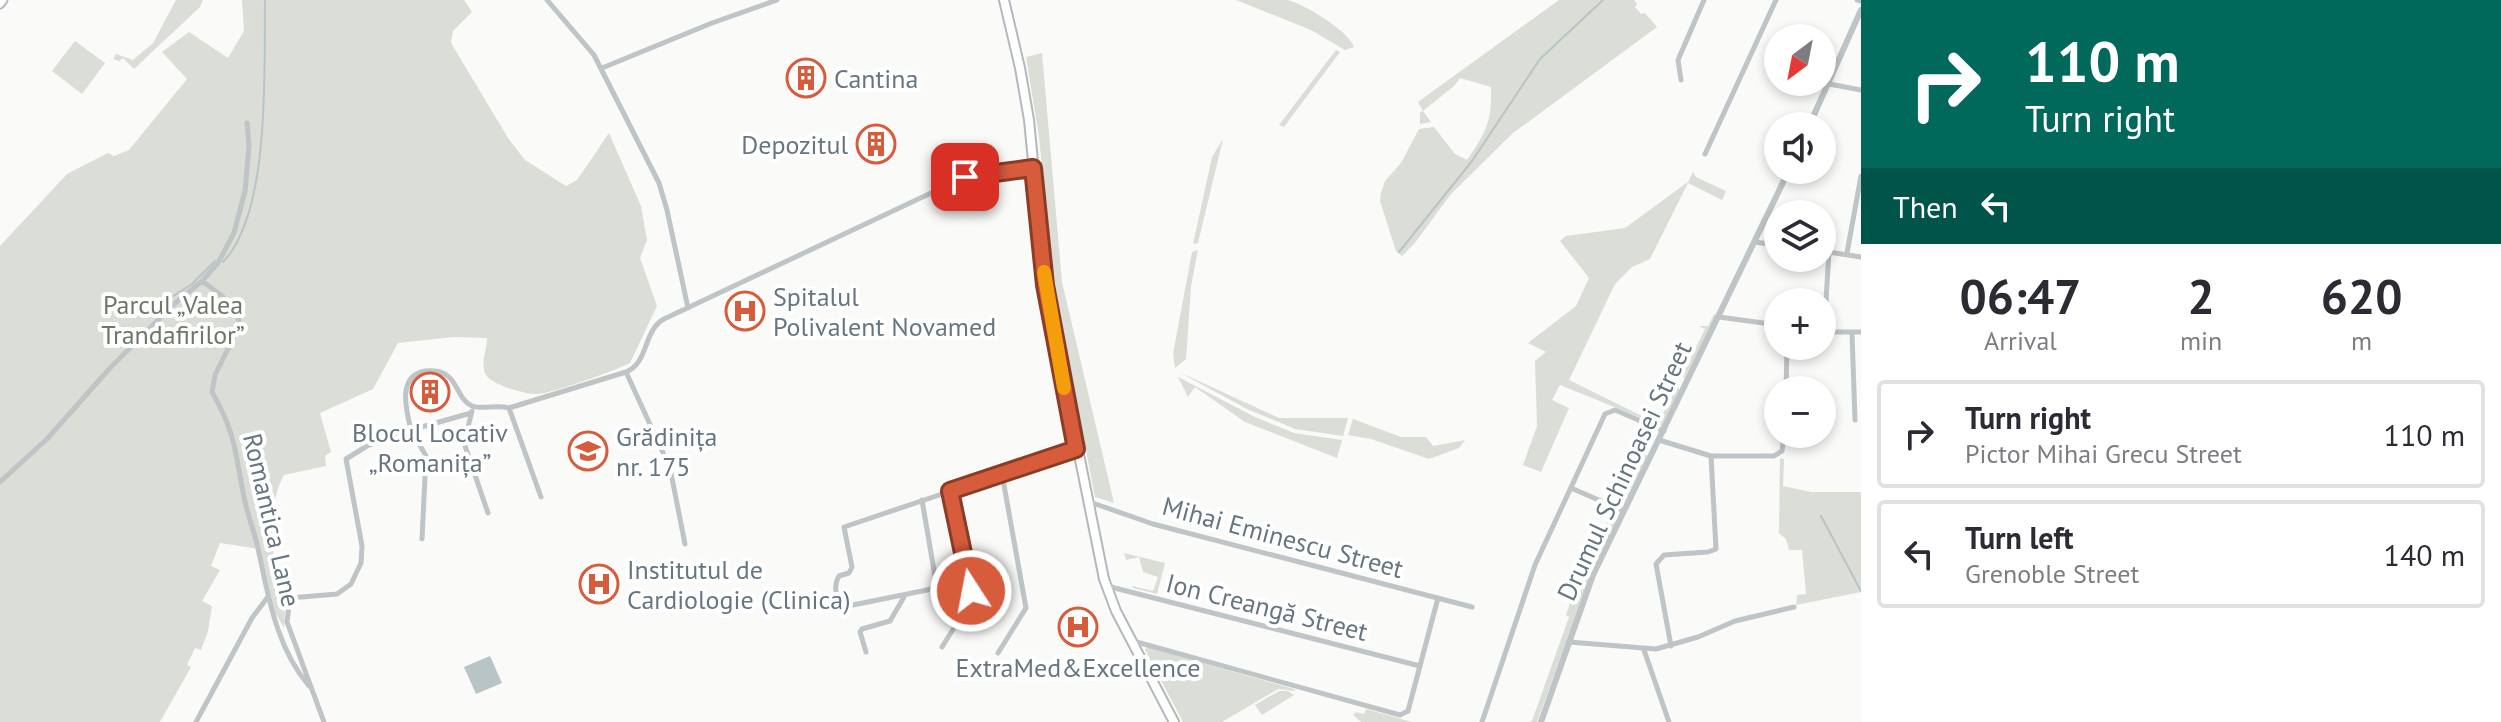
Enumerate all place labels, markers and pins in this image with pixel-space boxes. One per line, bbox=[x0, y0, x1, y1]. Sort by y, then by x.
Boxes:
building icon: Cantina bbox=[785, 57, 827, 99]
place label: Cantina bbox=[834, 62, 918, 95]
building icon: Depozitul bbox=[855, 123, 897, 165]
place label: Depozitul bbox=[741, 128, 848, 161]
pin bbox=[931, 143, 999, 211]
place label: Spitalul Polivalent Novamed bbox=[773, 280, 996, 343]
hospital icon: Spitalul Polivalent Novamed bbox=[724, 290, 766, 332]
building icon: Blocul Locativ „Romanița” bbox=[409, 371, 451, 413]
place label: Blocul Locativ „Romanița” bbox=[352, 416, 508, 479]
place label: Grădinița nr. 175 bbox=[616, 420, 718, 483]
school or university icon: Grădinița nr. 175 bbox=[567, 430, 609, 472]
place label: Institutul de Cardiologie (Clinica) bbox=[627, 553, 850, 616]
hospital icon: Institutul de Cardiologie (Clinica) bbox=[578, 563, 620, 605]
hospital icon: ExtraMed&Excellence bbox=[1057, 606, 1099, 648]
place label: ExtraMed&Excellence bbox=[956, 651, 1200, 684]

